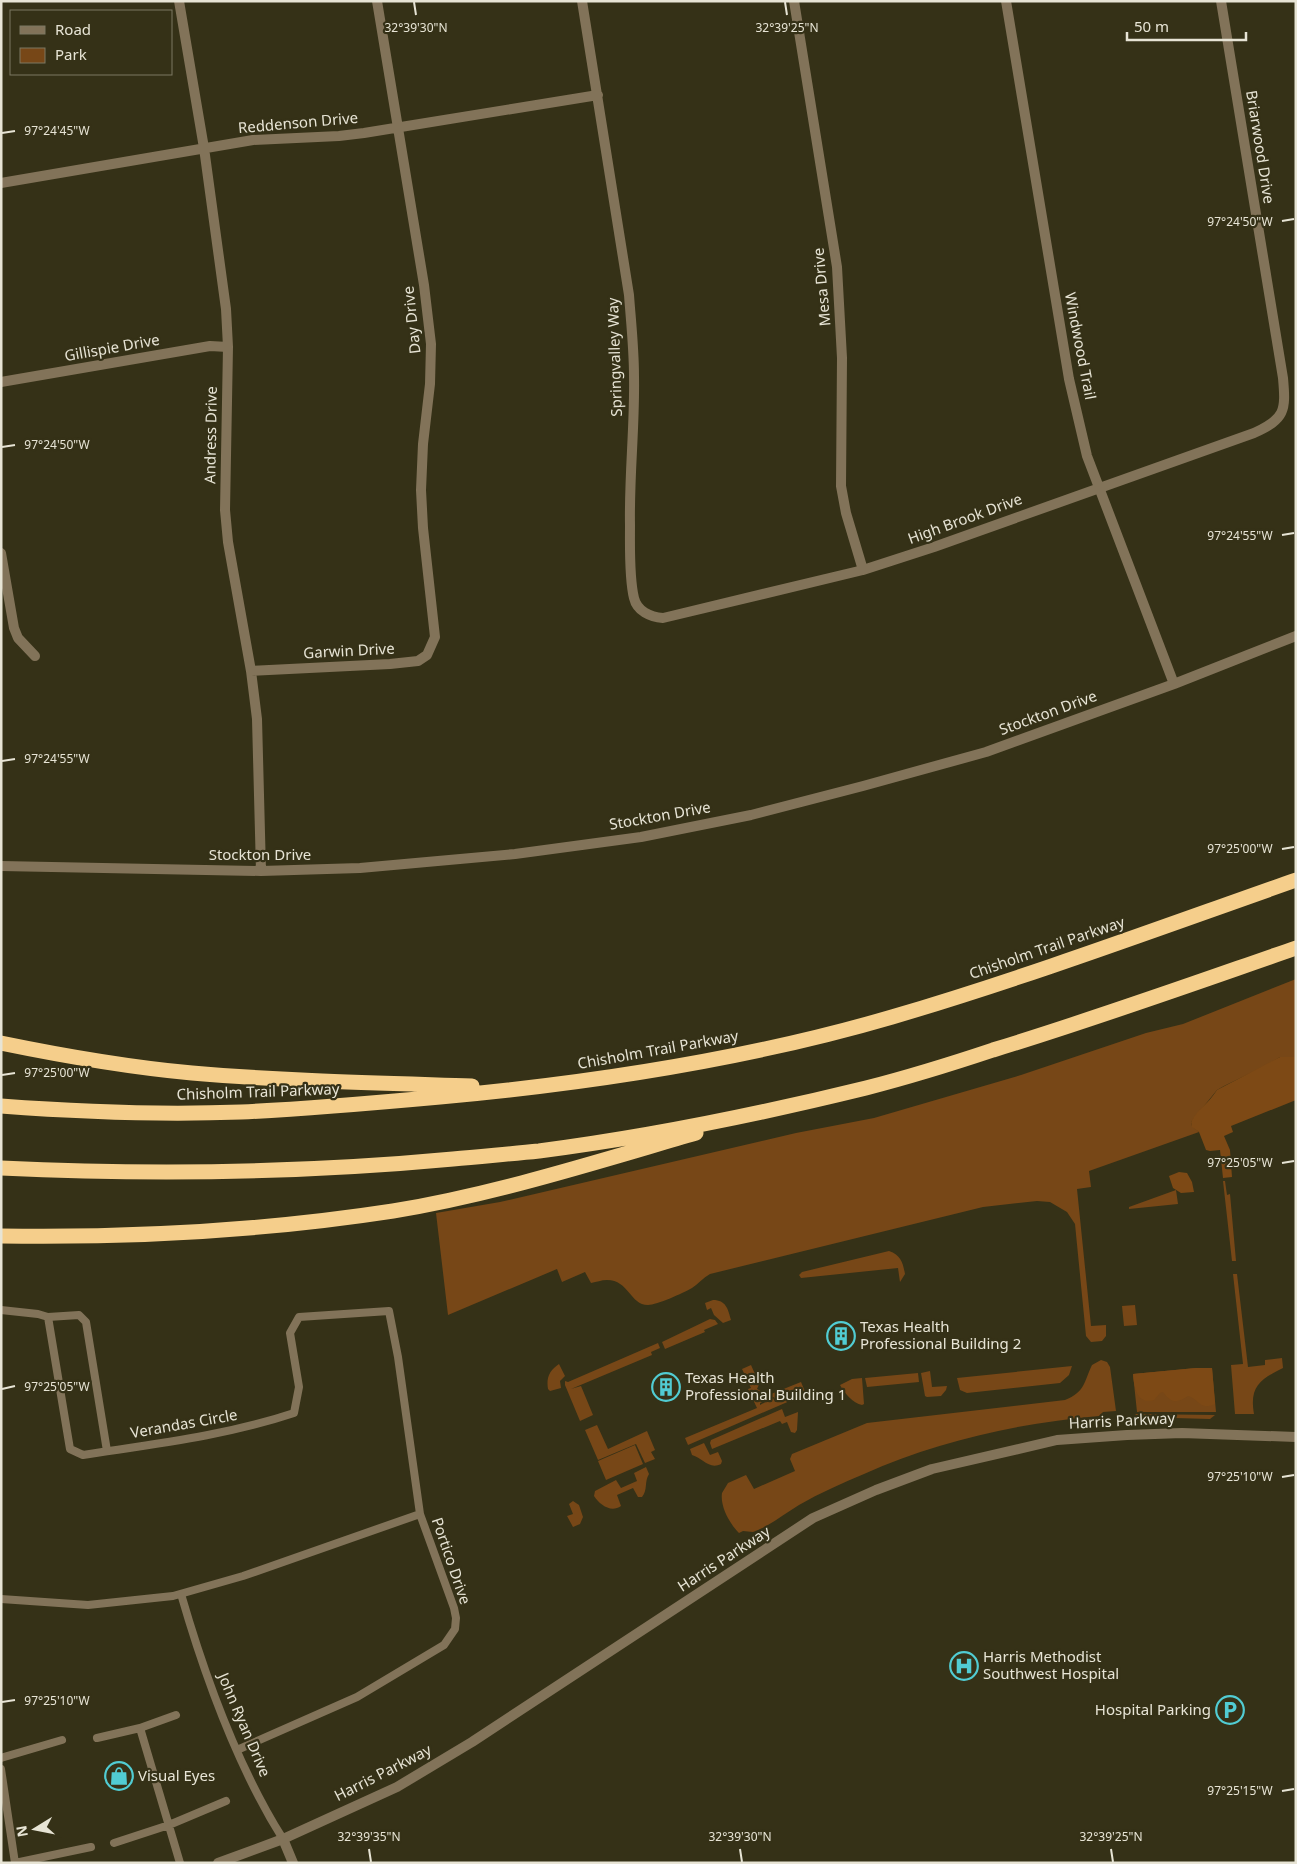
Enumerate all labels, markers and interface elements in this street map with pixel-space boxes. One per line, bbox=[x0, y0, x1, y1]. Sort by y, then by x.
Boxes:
legend bbox=[10, 10, 172, 75]
scale bar bbox=[1127, 10, 1246, 42]
text: 50 m bbox=[1134, 16, 1169, 36]
text: Road bbox=[55, 19, 91, 39]
text: 32°39'30"N bbox=[384, 19, 448, 36]
text: 32°39'25"N bbox=[755, 19, 819, 36]
text: Park bbox=[55, 44, 87, 64]
street label: Briarwood Drive bbox=[1242, 89, 1280, 205]
street label: Reddenson Drive bbox=[237, 107, 359, 137]
text: 97°24'45"W bbox=[24, 122, 90, 139]
text: 97°24'50"W bbox=[1207, 213, 1273, 230]
street label: Mesa Drive bbox=[808, 247, 834, 327]
street label: Day Drive bbox=[398, 285, 425, 355]
street label: Windwood Trail bbox=[1061, 290, 1101, 401]
street label: Springvalley Way bbox=[602, 297, 626, 417]
street label: Gillispie Drive bbox=[63, 329, 161, 365]
street label: Andress Drive bbox=[199, 386, 221, 484]
text: 97°24'50"W bbox=[24, 436, 90, 453]
street label: High Brook Drive bbox=[905, 488, 1025, 548]
text: 97°24'55"W bbox=[1207, 527, 1273, 544]
street label: Garwin Drive bbox=[303, 638, 395, 662]
street label: Stockton Drive bbox=[996, 685, 1099, 739]
text: 97°24'55"W bbox=[24, 750, 90, 767]
street label: Stockton Drive bbox=[608, 796, 712, 834]
text: 97°25'00"W bbox=[1207, 840, 1273, 857]
street label: Stockton Drive bbox=[209, 844, 311, 864]
street label: Chisholm Trail Parkway bbox=[966, 911, 1127, 983]
street label: Chisholm Trail Parkway bbox=[576, 1025, 740, 1073]
text: 97°25'00"W bbox=[24, 1064, 90, 1081]
street label: Chisholm Trail Parkway bbox=[176, 1078, 340, 1104]
text: 97°25'05"W bbox=[1207, 1154, 1273, 1171]
place label: Texas Health Professional Building 2 bbox=[860, 1316, 1021, 1353]
building icon: Texas Health Professional Building 2 bbox=[826, 1321, 856, 1351]
place label: Texas Health Professional Building 1 bbox=[685, 1367, 846, 1404]
building icon: Texas Health Professional Building 1 bbox=[651, 1372, 681, 1402]
text: 97°25'05"W bbox=[24, 1378, 90, 1395]
street label: Verandas Circle bbox=[129, 1404, 239, 1442]
street label: Harris Parkway bbox=[1068, 1407, 1176, 1433]
text: 97°25'10"W bbox=[1207, 1468, 1273, 1485]
street label: Portico Drive bbox=[428, 1514, 476, 1607]
street label: Harris Parkway bbox=[673, 1521, 774, 1596]
place label: Harris Methodist Southwest Hospital bbox=[983, 1646, 1119, 1683]
hospital icon: Harris Methodist Southwest Hospital bbox=[949, 1651, 979, 1681]
street label: John Ryan Drive bbox=[213, 1668, 276, 1780]
text: 97°25'10"W bbox=[24, 1692, 90, 1709]
parking icon: Hospital Parking bbox=[1215, 1695, 1245, 1725]
place label: Hospital Parking bbox=[1095, 1699, 1211, 1719]
street label: Harris Parkway bbox=[331, 1739, 435, 1805]
shop icon: Visual Eyes bbox=[104, 1761, 134, 1791]
place label: Visual Eyes bbox=[138, 1765, 215, 1785]
text: 97°25'15"W bbox=[1207, 1782, 1273, 1799]
north arrow bbox=[10, 1804, 60, 1854]
text: N bbox=[11, 1824, 32, 1839]
text: 32°39'35"N bbox=[337, 1828, 401, 1845]
text: 32°39'30"N bbox=[708, 1828, 772, 1845]
text: 32°39'25"N bbox=[1079, 1828, 1143, 1845]

